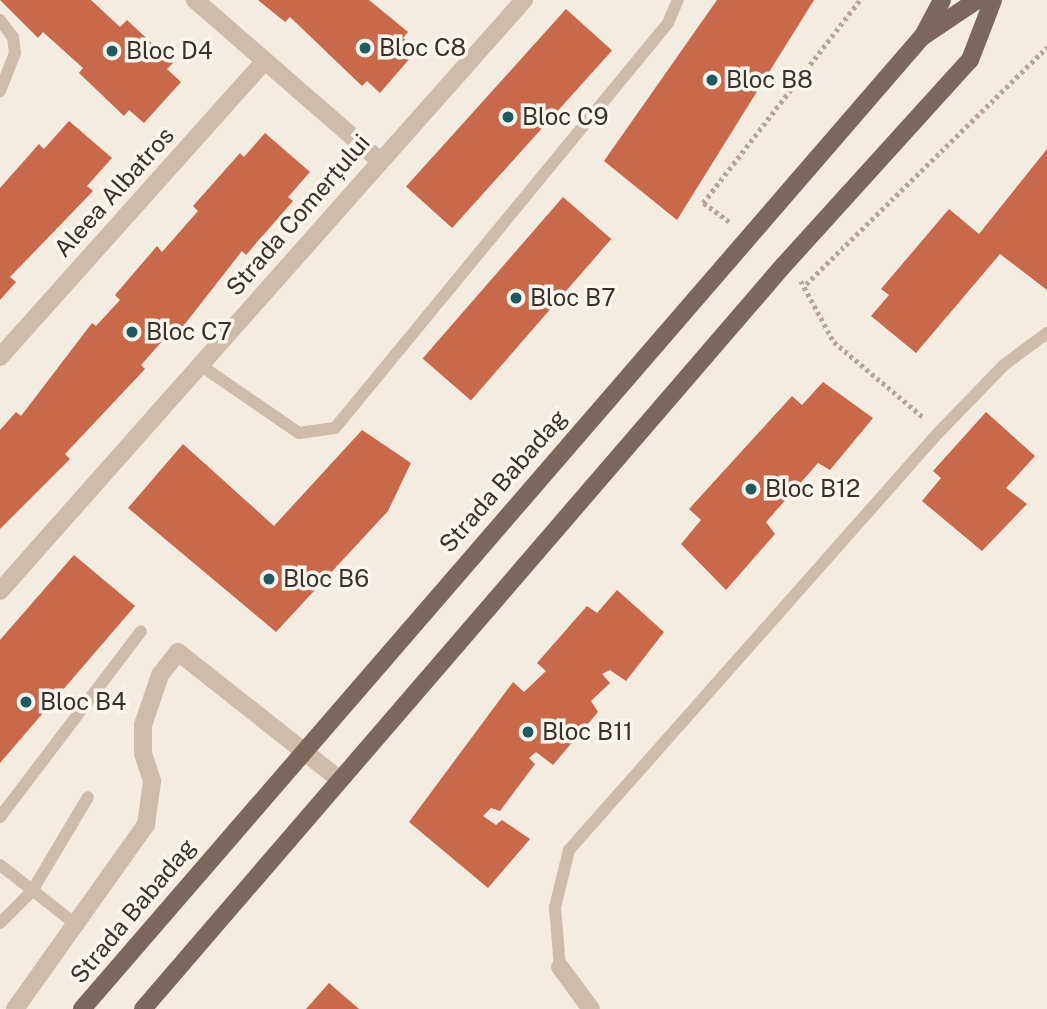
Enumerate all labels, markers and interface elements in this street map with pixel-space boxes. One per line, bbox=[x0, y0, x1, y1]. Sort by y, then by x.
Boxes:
place label: Bloc C8 bbox=[379, 34, 466, 62]
place label: Bloc D4 bbox=[126, 37, 213, 65]
marker: Bloc C8 bbox=[357, 40, 373, 56]
marker: Bloc D4 bbox=[104, 43, 120, 59]
place label: Bloc B8 bbox=[726, 66, 813, 94]
marker: Bloc B8 bbox=[704, 72, 720, 88]
place label: Bloc C9 bbox=[522, 103, 609, 131]
marker: Bloc C9 bbox=[500, 109, 516, 125]
street label: Aleea Albatros bbox=[48, 121, 180, 263]
street label: Strada Comerțului bbox=[220, 128, 376, 302]
place label: Bloc B7 bbox=[530, 284, 616, 312]
marker: Bloc B7 bbox=[508, 290, 524, 306]
place label: Bloc C7 bbox=[146, 318, 232, 346]
marker: Bloc C7 bbox=[124, 324, 140, 340]
street label: Strada Babadag bbox=[433, 404, 573, 558]
place label: Bloc B12 bbox=[765, 475, 860, 503]
marker: Bloc B12 bbox=[743, 481, 759, 497]
place label: Bloc B6 bbox=[283, 565, 369, 593]
marker: Bloc B6 bbox=[261, 571, 277, 587]
place label: Bloc B4 bbox=[40, 688, 126, 716]
marker: Bloc B4 bbox=[18, 694, 34, 710]
place label: Bloc B11 bbox=[542, 718, 633, 746]
marker: Bloc B11 bbox=[520, 724, 536, 740]
street label: Strada Babadag bbox=[64, 833, 202, 989]

